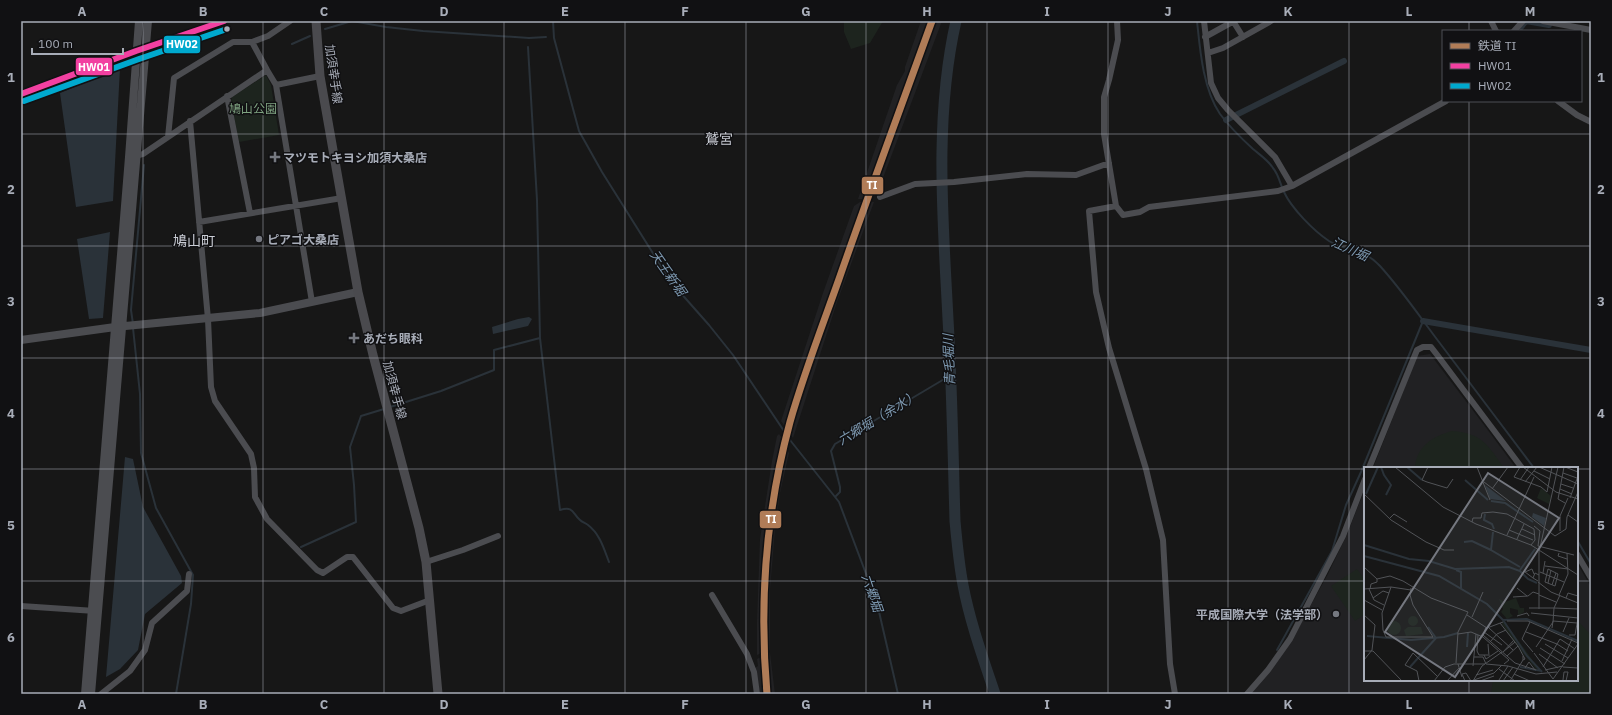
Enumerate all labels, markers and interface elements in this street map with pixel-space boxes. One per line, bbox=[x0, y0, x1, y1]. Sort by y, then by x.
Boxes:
text: A bbox=[78, 3, 87, 20]
text: B bbox=[199, 3, 208, 20]
text: C bbox=[320, 3, 329, 20]
text: D bbox=[439, 3, 449, 20]
text: E bbox=[561, 3, 569, 20]
text: F bbox=[681, 3, 689, 20]
text: G bbox=[801, 3, 811, 20]
text: H bbox=[922, 3, 932, 20]
text: I bbox=[1044, 3, 1050, 20]
text: J bbox=[1164, 3, 1172, 20]
text: K bbox=[1283, 3, 1293, 20]
text: L bbox=[1406, 3, 1413, 20]
text: M bbox=[1525, 3, 1535, 20]
unlabelled marker bbox=[222, 24, 232, 34]
scale bar bbox=[32, 30, 123, 56]
legend bbox=[1442, 30, 1582, 102]
line badge: HW02 bbox=[163, 35, 201, 54]
text: 100 m bbox=[38, 36, 73, 51]
text: HW02 bbox=[166, 37, 198, 51]
text: 鉄道 TI bbox=[1478, 38, 1517, 53]
street label: 加須幸手線 bbox=[322, 43, 346, 105]
line badge: HW01 bbox=[75, 57, 113, 76]
text: HW01 bbox=[1478, 58, 1512, 73]
text: HW01 bbox=[78, 60, 110, 74]
text: 1 bbox=[7, 69, 15, 86]
text: 1 bbox=[1597, 69, 1605, 86]
text: HW02 bbox=[1478, 78, 1512, 93]
park label: 鳩山公園 bbox=[229, 101, 277, 116]
district label: 鷲宮 bbox=[705, 130, 733, 148]
place label: マツモトキヨシ加須大桑店 bbox=[283, 150, 427, 165]
marker: マツモトキヨシ加須大桑店 bbox=[270, 152, 280, 162]
line badge: TI bbox=[861, 176, 884, 195]
text: TI bbox=[866, 178, 878, 192]
text: 2 bbox=[7, 181, 15, 198]
text: 2 bbox=[1597, 181, 1605, 198]
district label: 鳩山町 bbox=[173, 232, 215, 250]
place label: ピアゴ大桑店 bbox=[267, 232, 339, 247]
water label: 江川堀 bbox=[1329, 233, 1373, 266]
marker: ピアゴ大桑店 bbox=[254, 234, 264, 244]
water label: 天王新堀 bbox=[646, 247, 691, 301]
text: 3 bbox=[7, 293, 15, 310]
text: 3 bbox=[1597, 293, 1605, 310]
place label: あだち眼科 bbox=[363, 331, 423, 346]
marker: あだち眼科 bbox=[348, 332, 360, 344]
water label: 青毛堀川 bbox=[940, 332, 958, 386]
street label: 加須幸手線 bbox=[380, 359, 410, 421]
water label: 六郷堀（余水） bbox=[835, 387, 921, 449]
text: 4 bbox=[7, 405, 15, 422]
text: 4 bbox=[1597, 405, 1605, 422]
inset map bbox=[1364, 467, 1578, 681]
line badge: TI bbox=[759, 510, 782, 529]
text: TI bbox=[765, 512, 777, 526]
text: 5 bbox=[7, 517, 15, 534]
text: 5 bbox=[1597, 517, 1605, 534]
water label: 六郷堀 bbox=[858, 572, 887, 616]
place label: 平成国際大学（法学部） bbox=[1196, 607, 1328, 622]
marker: 平成国際大学（法学部） bbox=[1331, 609, 1341, 619]
text: 6 bbox=[7, 629, 15, 646]
text: 6 bbox=[1597, 629, 1605, 646]
text: A bbox=[78, 696, 87, 713]
text: B bbox=[199, 696, 208, 713]
text: C bbox=[320, 696, 329, 713]
text: D bbox=[439, 696, 449, 713]
text: E bbox=[561, 696, 569, 713]
text: F bbox=[681, 696, 689, 713]
text: G bbox=[801, 696, 811, 713]
text: H bbox=[922, 696, 932, 713]
text: I bbox=[1044, 696, 1050, 713]
text: J bbox=[1164, 696, 1172, 713]
text: K bbox=[1283, 696, 1293, 713]
text: L bbox=[1406, 696, 1413, 713]
text: M bbox=[1525, 696, 1535, 713]

